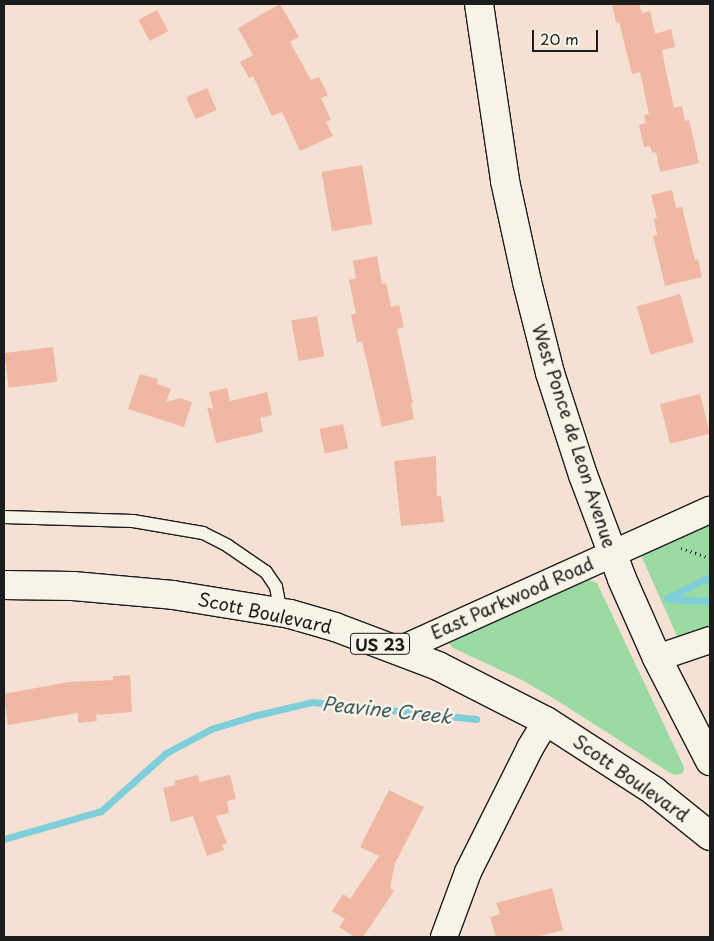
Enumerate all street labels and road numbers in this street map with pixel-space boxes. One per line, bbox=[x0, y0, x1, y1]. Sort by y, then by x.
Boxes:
street label: West Ponce de Leon Avenue bbox=[527, 320, 621, 552]
street label: East Parkwood Road bbox=[426, 552, 598, 644]
street label: Scott Boulevard bbox=[196, 588, 334, 638]
road number: US 23 bbox=[350, 630, 410, 658]
street label: Scott Boulevard bbox=[569, 730, 693, 826]

